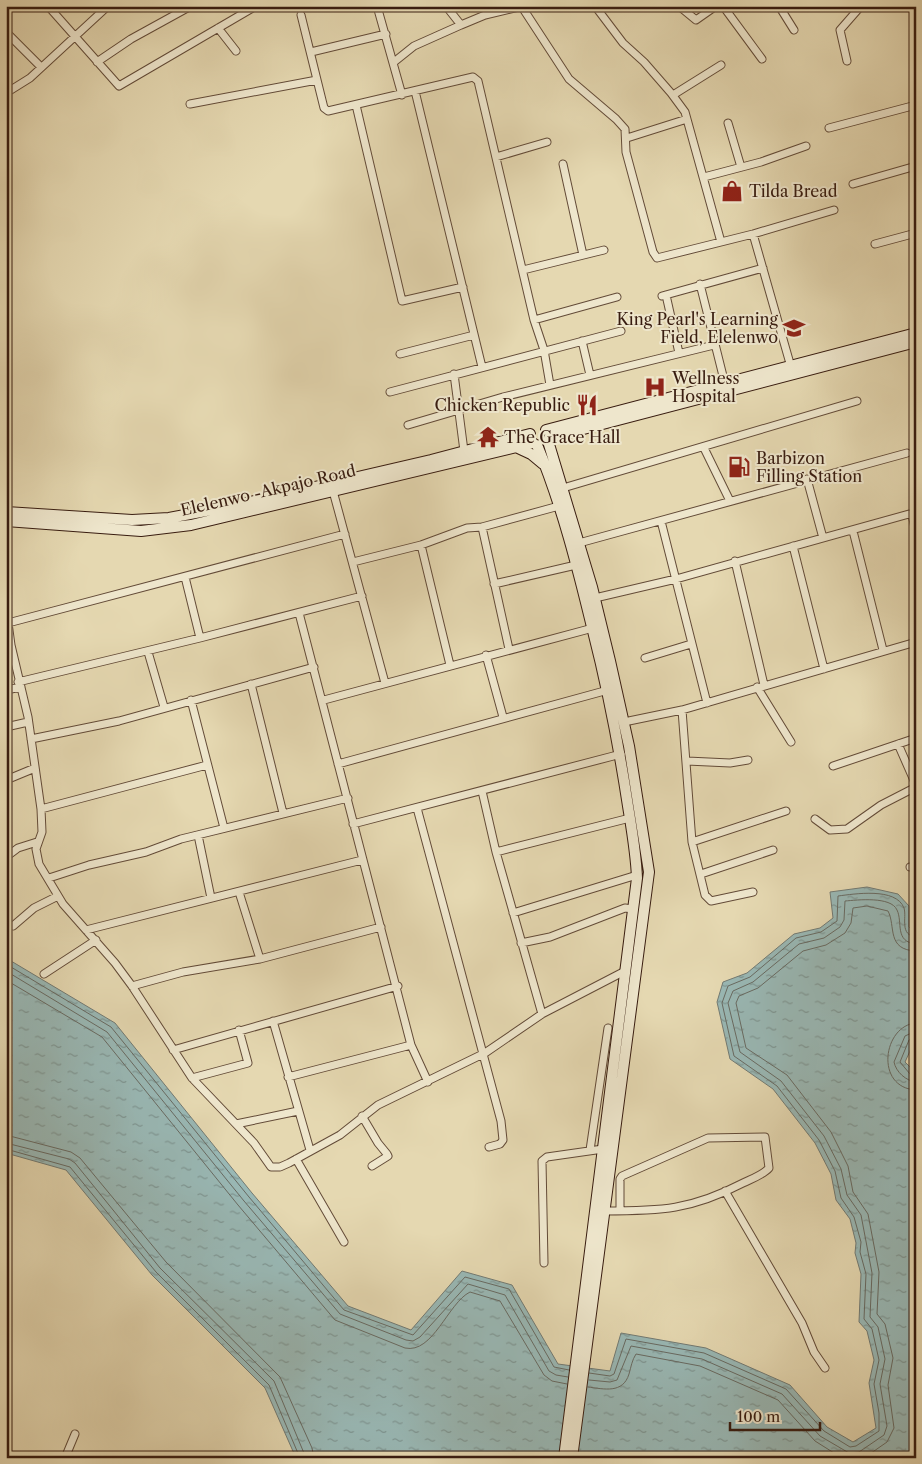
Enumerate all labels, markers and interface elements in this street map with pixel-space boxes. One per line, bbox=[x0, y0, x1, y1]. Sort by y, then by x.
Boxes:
shop icon: Tilda Bread bbox=[719, 178, 745, 204]
place label: Tilda Bread bbox=[749, 181, 838, 201]
place label: King Pearl's Learning Field, Elelenwo bbox=[616, 309, 779, 347]
school or university icon: King Pearl's Learning Field, Elelenwo bbox=[781, 315, 807, 341]
place label: Wellness Hospital bbox=[671, 368, 740, 406]
hospital icon: Wellness Hospital bbox=[642, 374, 668, 400]
restaurant icon: Chicken Republic bbox=[574, 392, 600, 418]
place label: Chicken Republic bbox=[435, 395, 570, 415]
temple icon: The Grace Hall bbox=[475, 424, 501, 450]
place label: The Grace Hall bbox=[504, 427, 621, 447]
place label: Barbizon Filling Station bbox=[756, 448, 862, 486]
fuel station icon: Barbizon Filling Station bbox=[726, 454, 752, 480]
street label: Elelenwo -Akpajo Road bbox=[178, 460, 358, 520]
scale bar bbox=[730, 1399, 820, 1431]
text: 100 m bbox=[737, 1407, 780, 1426]

